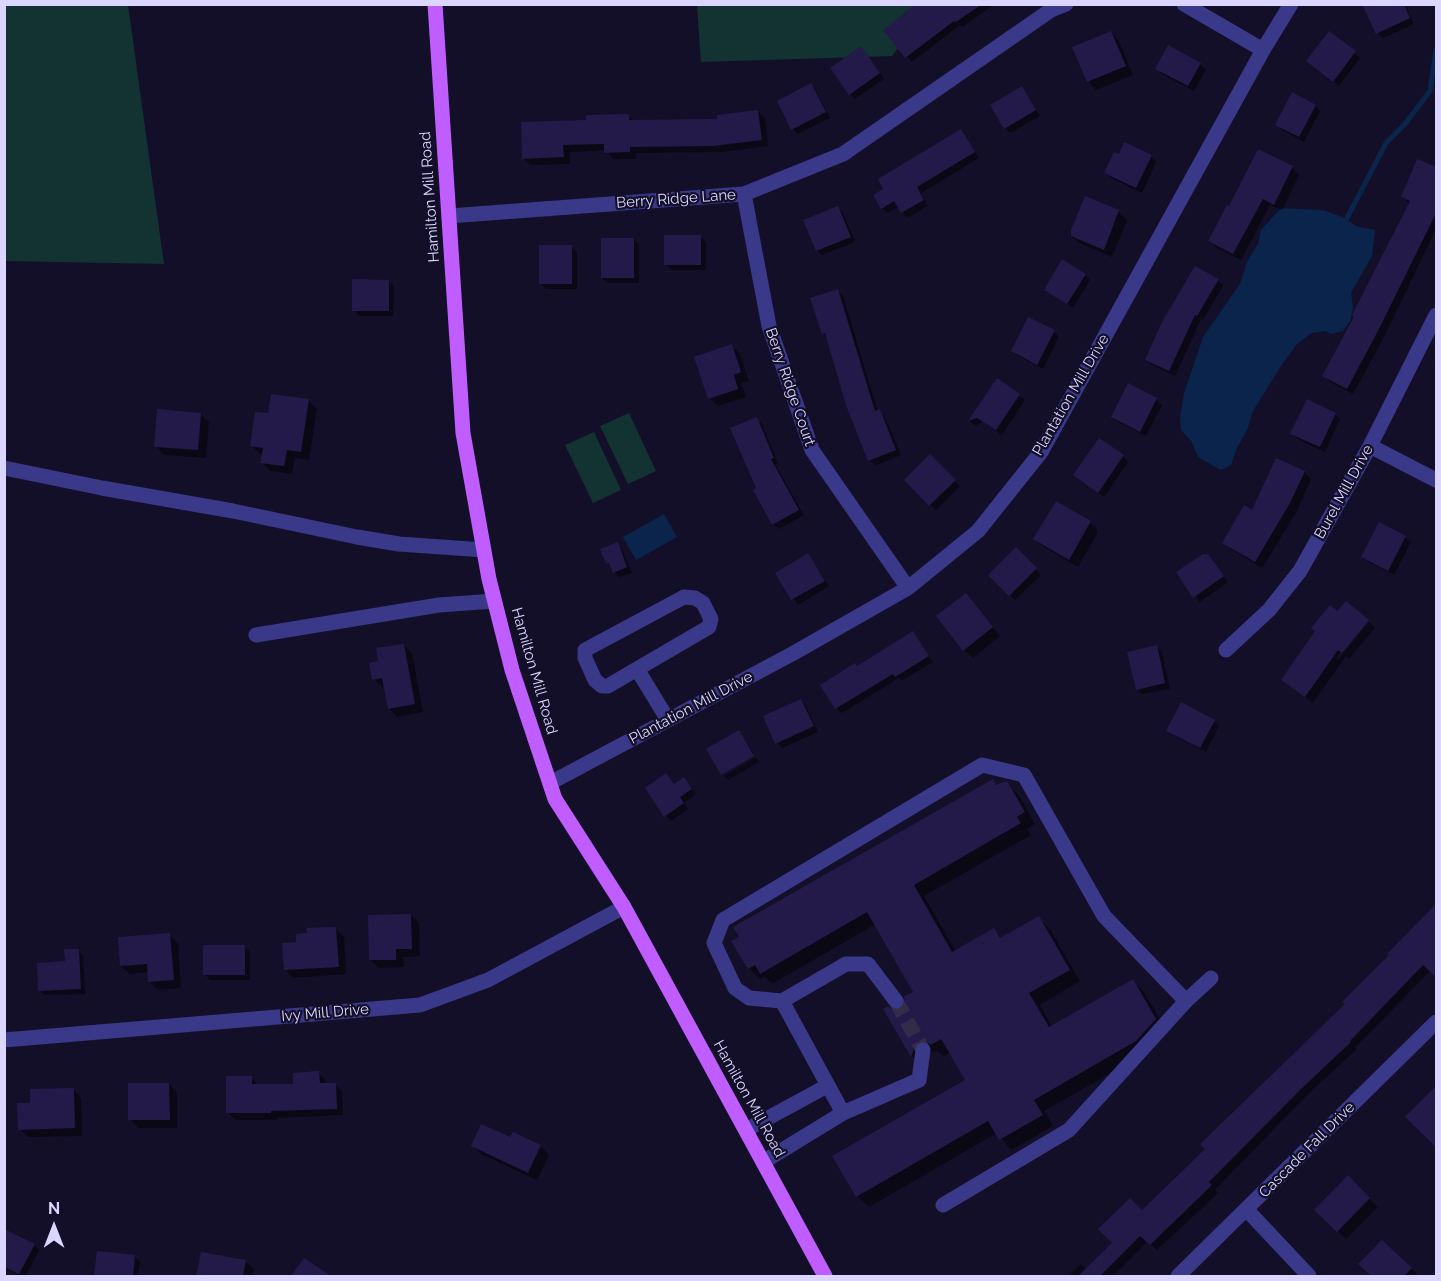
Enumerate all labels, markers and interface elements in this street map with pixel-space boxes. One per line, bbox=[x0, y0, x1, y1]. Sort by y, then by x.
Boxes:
street label: Hamilton Mill Road bbox=[416, 131, 444, 263]
street label: Berry Ridge Lane bbox=[616, 186, 736, 212]
street label: Berry Ridge Court bbox=[761, 325, 819, 449]
street label: Plantation Mill Drive bbox=[1029, 331, 1113, 459]
street label: Burel Mill Drive bbox=[1311, 442, 1377, 542]
street label: Hamilton Mill Road bbox=[507, 606, 561, 736]
street label: Plantation Mill Drive bbox=[626, 668, 756, 748]
street label: Ivy Mill Drive bbox=[280, 1000, 370, 1026]
street label: Hamilton Mill Road bbox=[709, 1037, 789, 1161]
street label: Cascade Fall Drive bbox=[1255, 1098, 1359, 1202]
north arrow bbox=[24, 1197, 84, 1257]
text: N bbox=[48, 1199, 60, 1218]

